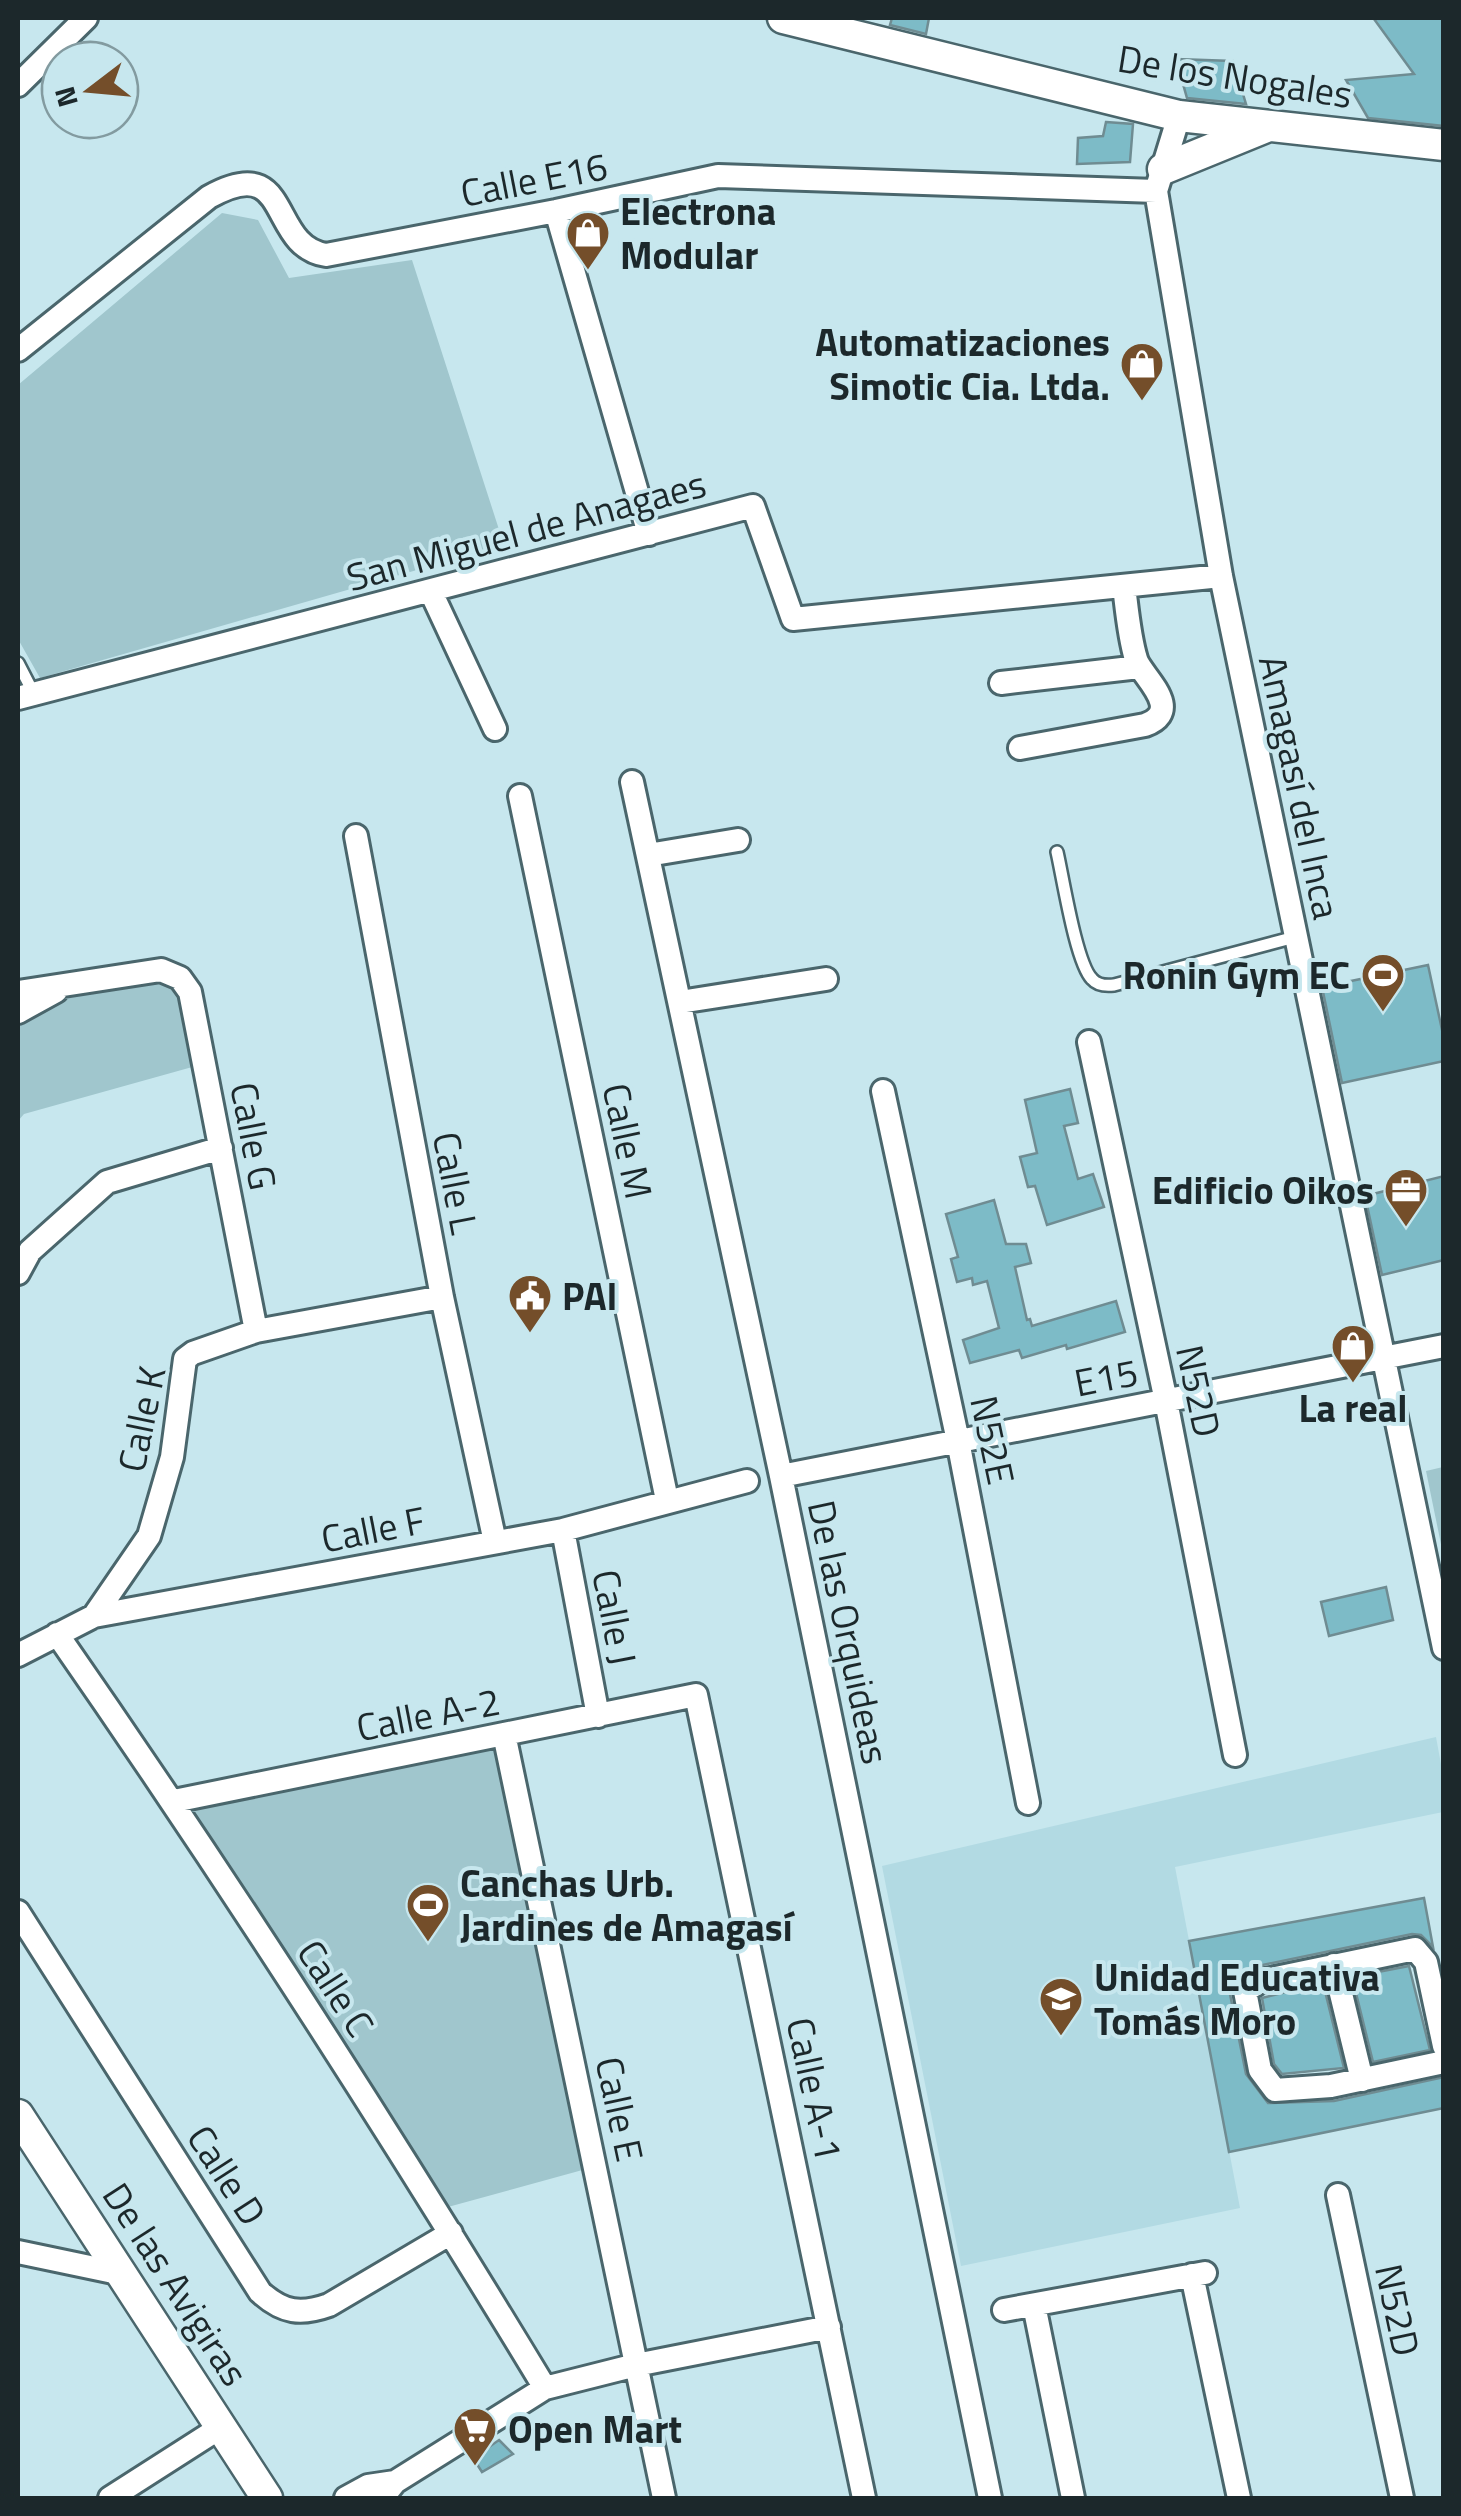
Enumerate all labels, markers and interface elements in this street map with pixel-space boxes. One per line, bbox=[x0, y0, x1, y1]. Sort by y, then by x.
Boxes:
street label: De los Nogales bbox=[1114, 29, 1356, 123]
north arrow bbox=[40, 40, 140, 140]
text: N bbox=[42, 82, 89, 112]
street label: Calle E16 bbox=[456, 136, 612, 222]
place label: Electrona Modular bbox=[620, 182, 776, 284]
shop icon: Electrona Modular bbox=[565, 210, 611, 271]
place label: Automatizaciones Simotic Cia. Ltda. bbox=[815, 313, 1110, 415]
shop icon: Automatizaciones Simotic Cia. Ltda. bbox=[1119, 341, 1165, 402]
street label: San Miguel de Anagaes bbox=[340, 454, 712, 606]
street label: Amagasí del Inca bbox=[1244, 650, 1356, 924]
place label: Ronin Gym EC bbox=[1123, 946, 1350, 1004]
sports icon: Ronin Gym EC bbox=[1360, 952, 1406, 1013]
street label: Calle G bbox=[215, 1077, 293, 1195]
street label: Calle M bbox=[587, 1078, 669, 1204]
street label: Calle L bbox=[418, 1127, 494, 1239]
place label: Edificio Oikos bbox=[1152, 1161, 1374, 1219]
office icon: Edificio Oikos bbox=[1383, 1167, 1429, 1228]
place label: PAI bbox=[562, 1267, 617, 1325]
public building icon: PAI bbox=[507, 1273, 553, 1334]
shop icon: La real bbox=[1330, 1323, 1376, 1384]
street label: N52D bbox=[1161, 1340, 1237, 1442]
street label: E15 bbox=[1069, 1342, 1143, 1412]
street label: Calle K bbox=[102, 1361, 180, 1477]
place label: La real bbox=[1299, 1379, 1407, 1437]
street label: N52E bbox=[955, 1390, 1031, 1490]
street label: Calle F bbox=[316, 1491, 430, 1567]
street label: De las Orquideas bbox=[793, 1495, 905, 1769]
street label: Calle J bbox=[577, 1564, 653, 1670]
street label: Calle A-2 bbox=[351, 1672, 505, 1756]
place label: Canchas Urb. Jardines de Amagasí bbox=[460, 1854, 796, 1956]
sports icon: Canchas Urb. Jardines de Amagasí bbox=[405, 1882, 451, 1943]
street label: Calle C bbox=[283, 1928, 389, 2048]
place label: Unidad Educativa Tomás Moro bbox=[1094, 1948, 1380, 2050]
school or university icon: Unidad Educativa Tomás Moro bbox=[1038, 1976, 1084, 2037]
street label: Calle A-1 bbox=[772, 2012, 858, 2166]
street label: Calle E bbox=[581, 2051, 659, 2167]
street label: Calle D bbox=[173, 2113, 281, 2237]
street label: De las Avigiras bbox=[88, 2171, 264, 2397]
street label: N52D bbox=[1360, 2259, 1436, 2361]
place label: Open Mart bbox=[508, 2400, 682, 2458]
supermarket icon: Open Mart bbox=[452, 2406, 498, 2467]

